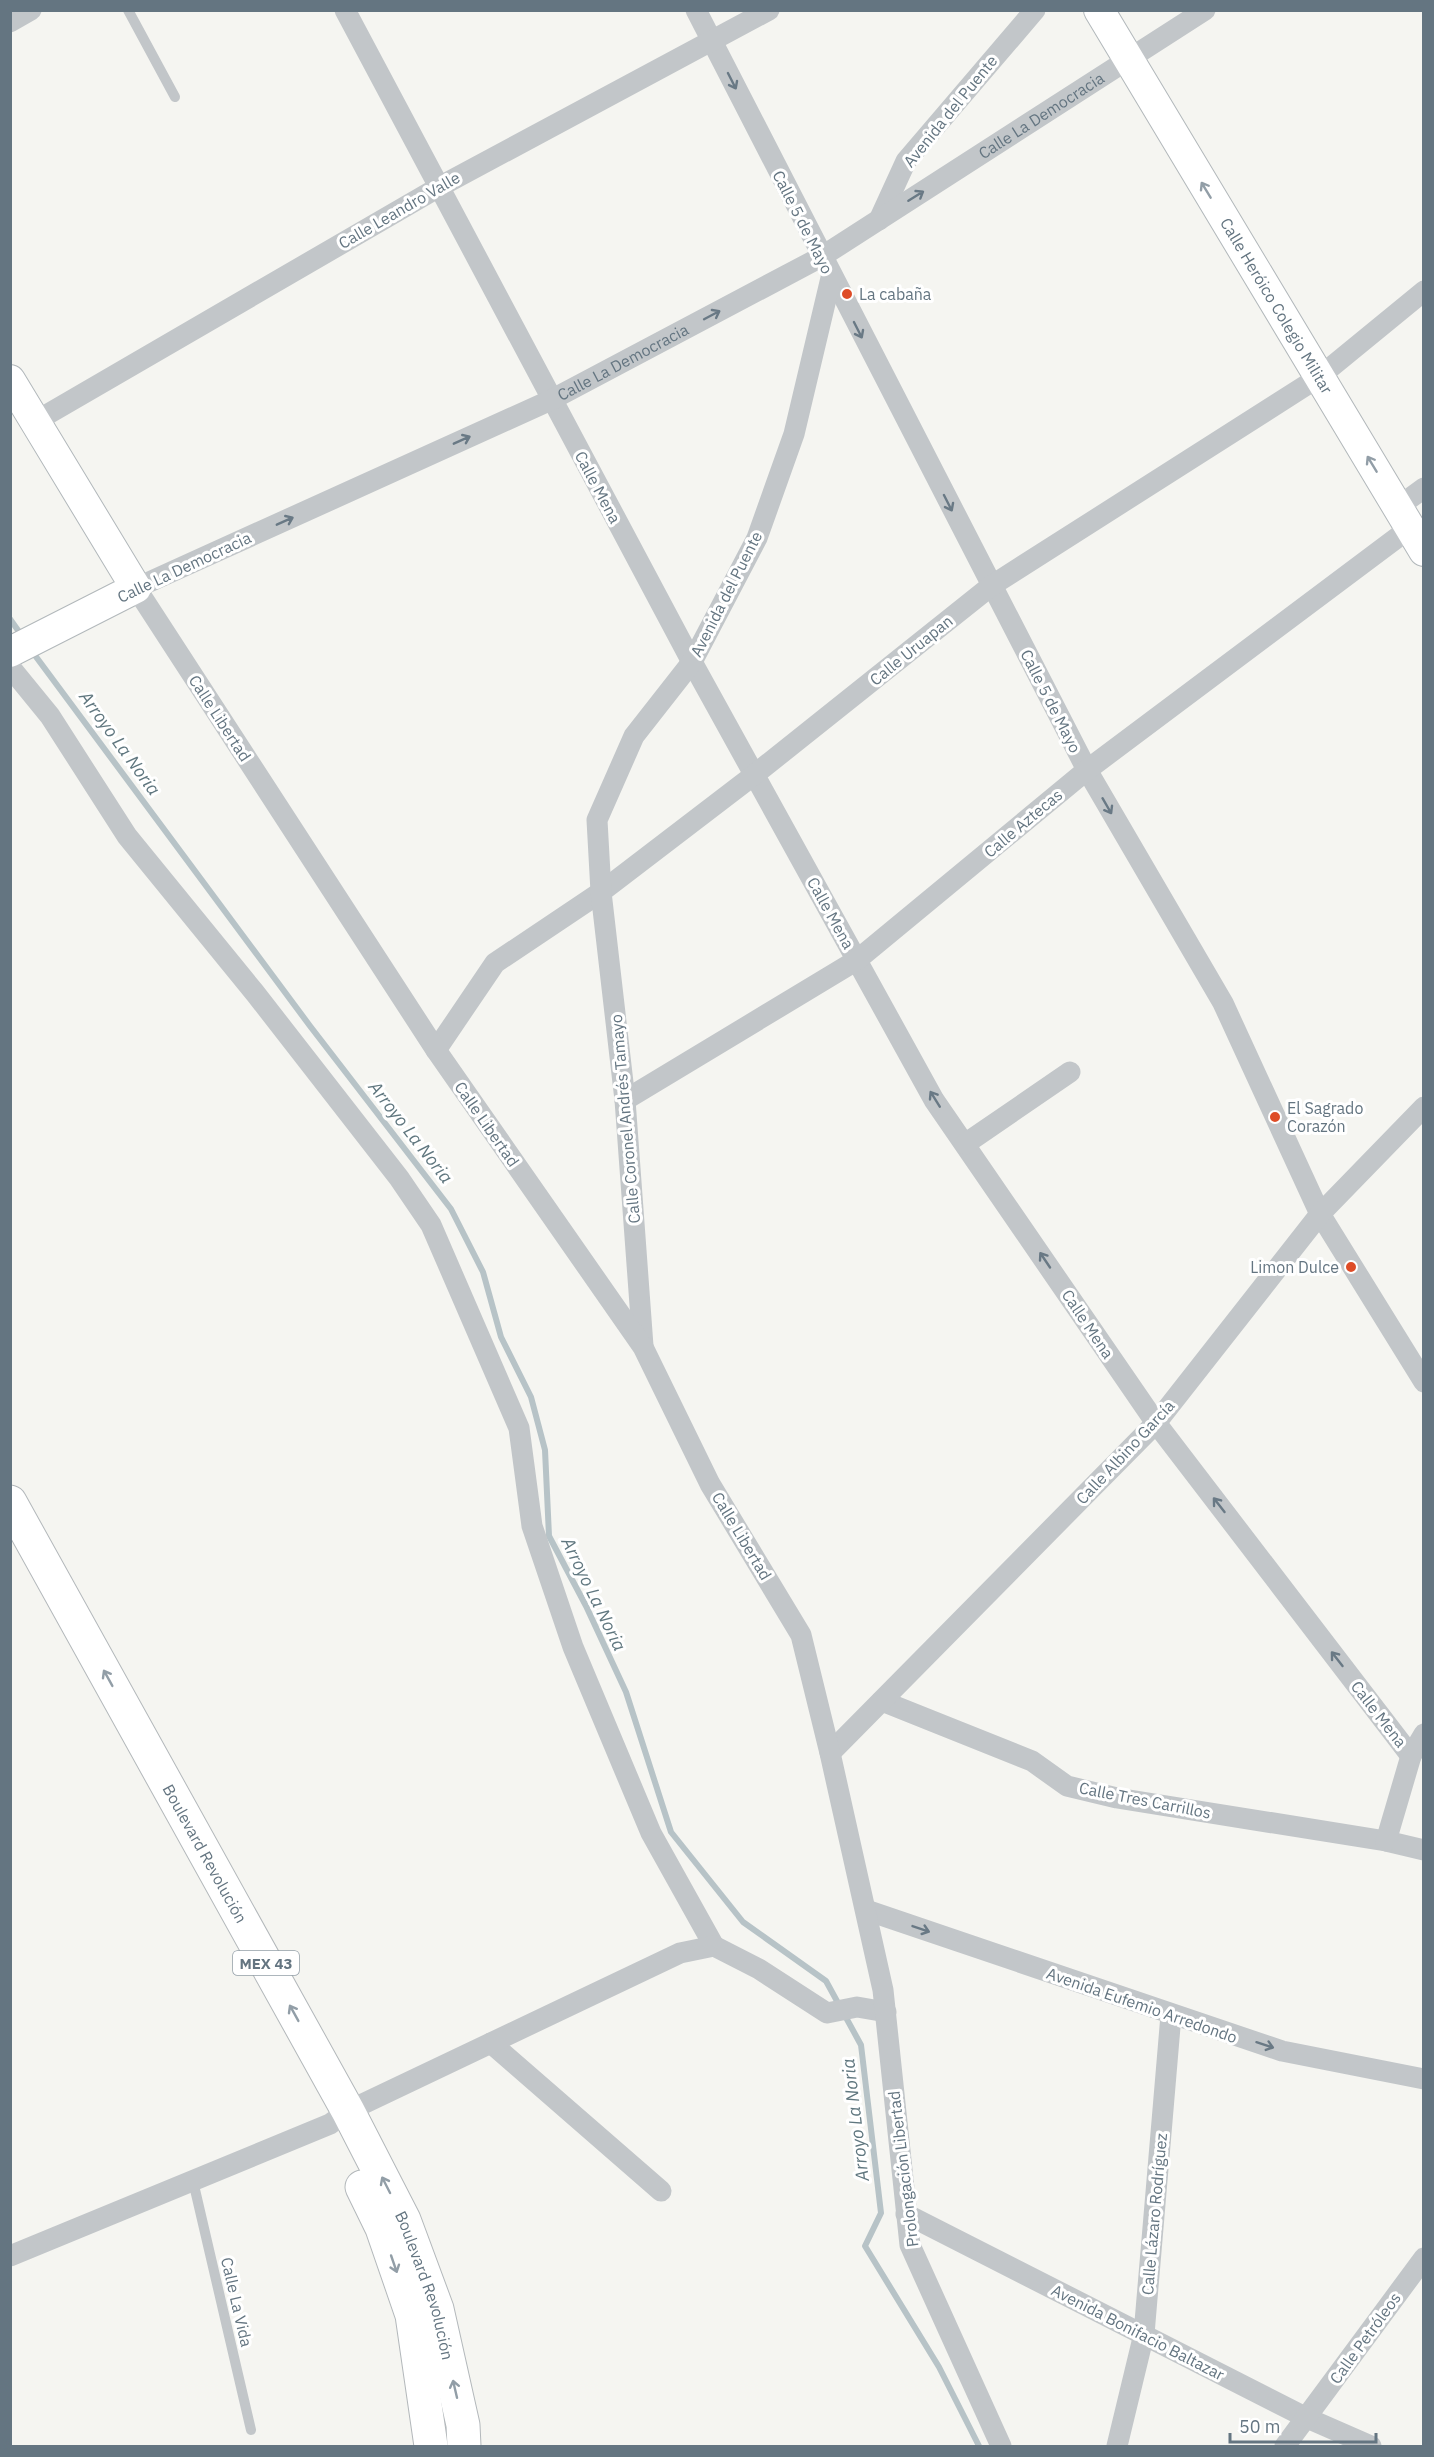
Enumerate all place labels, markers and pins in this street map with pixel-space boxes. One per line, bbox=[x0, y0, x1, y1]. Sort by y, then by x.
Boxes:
place label: La cabaña bbox=[859, 284, 932, 304]
marker: La cabaña bbox=[840, 287, 854, 301]
place label: El Sagrado Corazón bbox=[1287, 1098, 1363, 1136]
marker: El Sagrado Corazón bbox=[1268, 1110, 1282, 1124]
place label: Limon Dulce bbox=[1250, 1257, 1339, 1277]
marker: Limon Dulce bbox=[1344, 1260, 1358, 1274]

